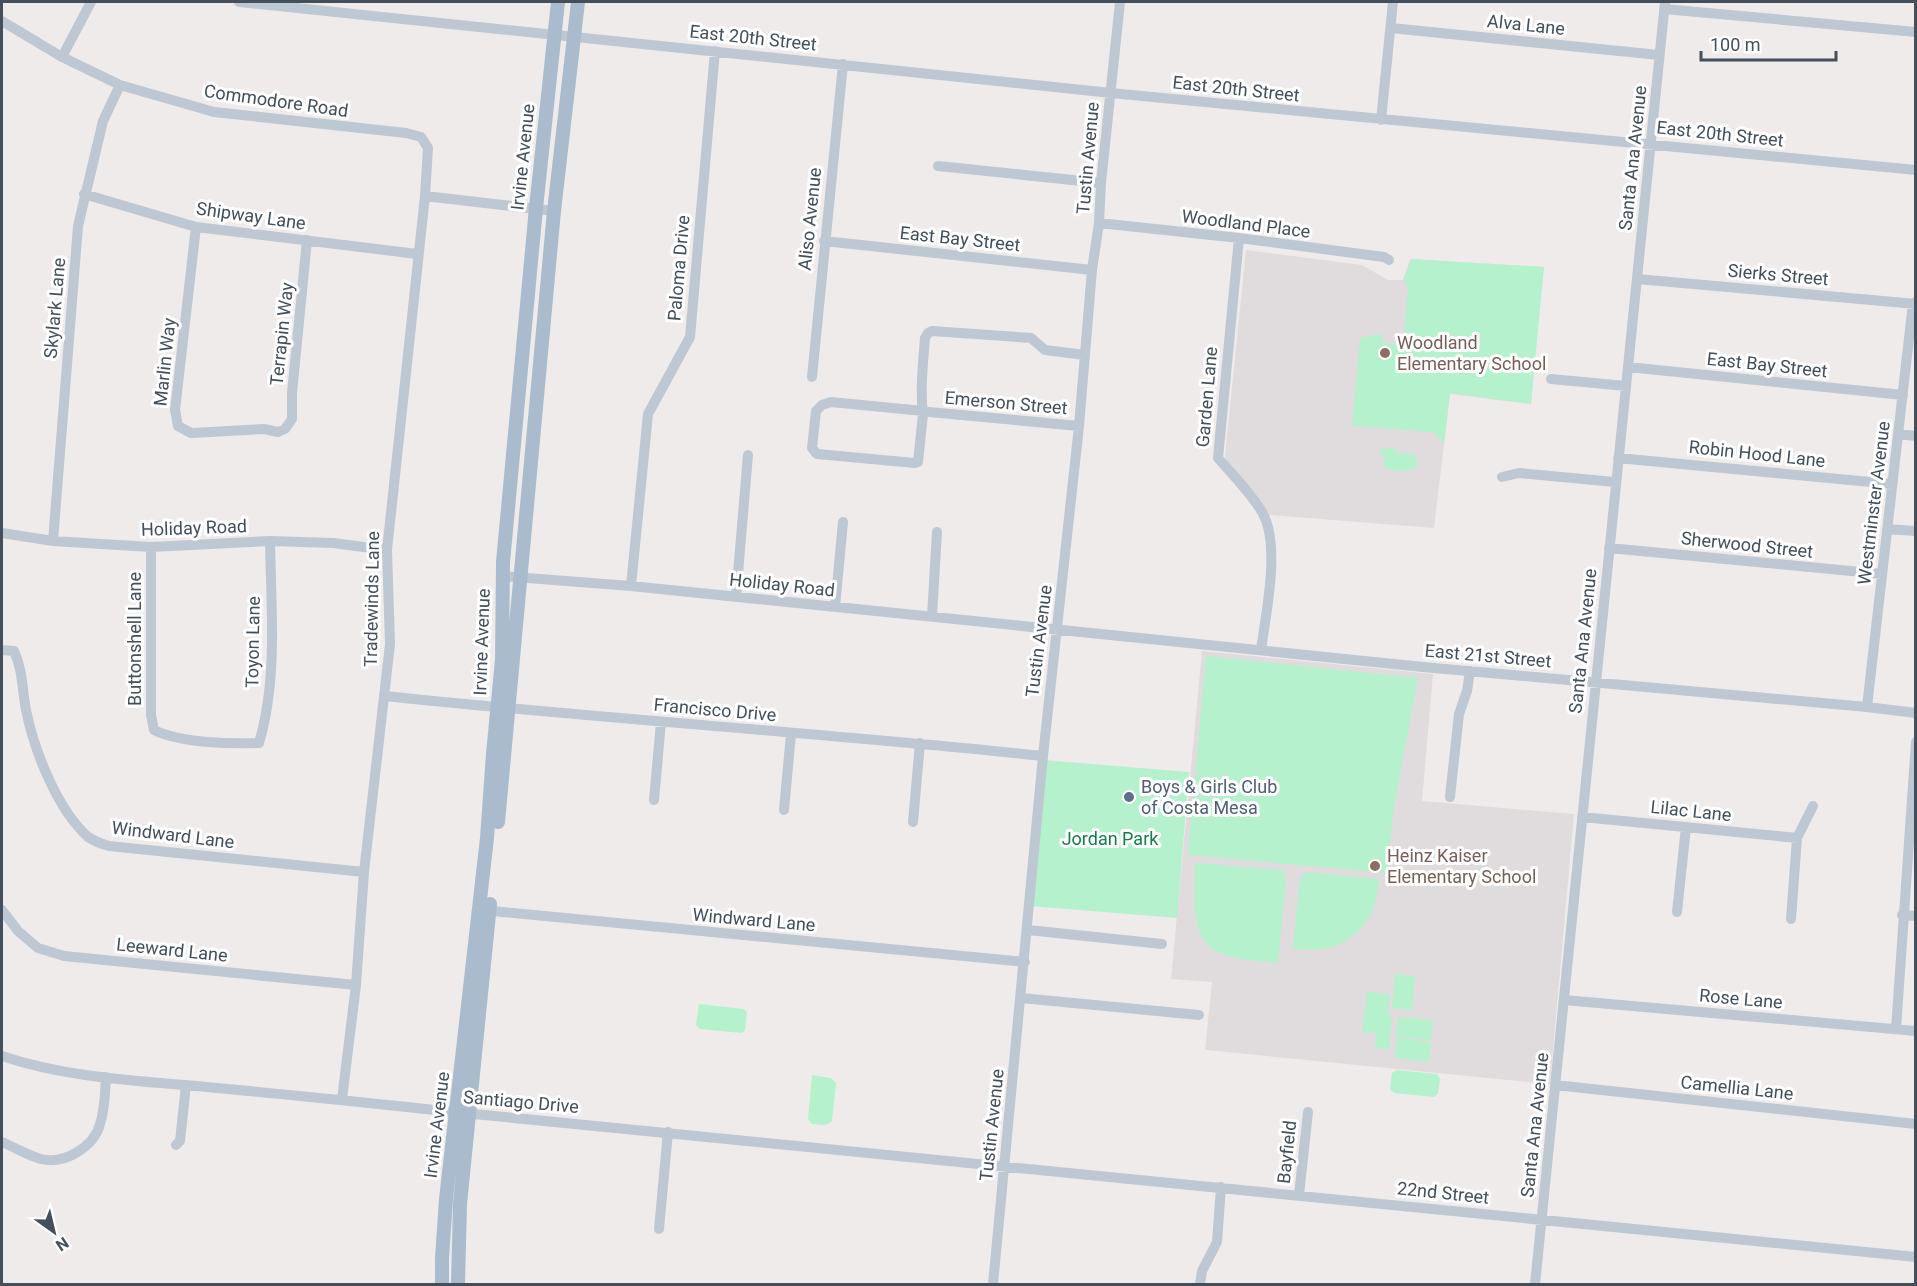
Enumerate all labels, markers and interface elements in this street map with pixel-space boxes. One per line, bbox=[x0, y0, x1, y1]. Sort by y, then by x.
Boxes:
street label: Alva Lane bbox=[1486, 10, 1566, 39]
street label: East 20th Street bbox=[688, 20, 818, 55]
scale bar bbox=[1701, 24, 1836, 62]
text: 100 m bbox=[1710, 34, 1761, 55]
street label: East 20th Street bbox=[1171, 71, 1301, 106]
street label: Commodore Road bbox=[203, 80, 350, 121]
street label: Santa Ana Avenue bbox=[1614, 85, 1651, 231]
street label: Tustin Avenue bbox=[1072, 101, 1103, 215]
street label: Irvine Avenue bbox=[506, 103, 539, 211]
street label: East 20th Street bbox=[1655, 116, 1785, 151]
street label: Aliso Avenue bbox=[794, 166, 825, 271]
street label: Shipway Lane bbox=[195, 197, 307, 234]
street label: Woodland Place bbox=[1180, 205, 1312, 242]
street label: Paloma Drive bbox=[663, 214, 694, 322]
street label: East Bay Street bbox=[899, 222, 1021, 255]
street label: Skylark Lane bbox=[40, 257, 69, 359]
street label: Sierks Street bbox=[1727, 260, 1829, 289]
street label: Terrapin Way bbox=[266, 281, 297, 387]
street label: Marlin Way bbox=[149, 316, 180, 407]
place label: Woodland Elementary School bbox=[1397, 332, 1546, 374]
street label: Garden Lane bbox=[1192, 346, 1221, 448]
marker: Woodland Elementary School bbox=[1378, 346, 1392, 360]
street label: East Bay Street bbox=[1706, 348, 1828, 381]
street label: Emerson Street bbox=[944, 387, 1068, 418]
street label: Westminster Avenue bbox=[1853, 420, 1894, 586]
street label: Robin Hood Lane bbox=[1688, 436, 1826, 471]
street label: Holiday Road bbox=[141, 515, 247, 540]
street label: Sherwood Street bbox=[1680, 527, 1814, 562]
street label: Tradewinds Lane bbox=[360, 531, 383, 667]
street label: Santa Ana Avenue bbox=[1564, 568, 1601, 714]
street label: Holiday Road bbox=[728, 569, 836, 600]
street label: Buttonshell Lane bbox=[124, 572, 145, 706]
street label: Tustin Avenue bbox=[1021, 584, 1056, 698]
street label: Irvine Avenue bbox=[469, 588, 494, 696]
street label: Toyon Lane bbox=[241, 596, 264, 688]
street label: East 21st Street bbox=[1424, 640, 1552, 672]
street label: Francisco Drive bbox=[653, 694, 777, 725]
place label: Boys & Girls Club of Costa Mesa bbox=[1141, 776, 1277, 818]
marker: Boys & Girls Club of Costa Mesa bbox=[1122, 790, 1136, 804]
street label: Lilac Lane bbox=[1650, 796, 1732, 825]
street label: Windward Lane bbox=[111, 817, 236, 852]
park label: Jordan Park bbox=[1062, 828, 1159, 849]
place label: Heinz Kaiser Elementary School bbox=[1387, 845, 1536, 887]
marker: Heinz Kaiser Elementary School bbox=[1368, 859, 1382, 873]
street label: Windward Lane bbox=[692, 904, 816, 935]
street label: Leeward Lane bbox=[115, 933, 229, 966]
street label: Rose Lane bbox=[1698, 984, 1784, 1013]
street label: Santa Ana Avenue bbox=[1516, 1052, 1553, 1198]
street label: Tustin Avenue bbox=[975, 1068, 1008, 1182]
street label: Irvine Avenue bbox=[420, 1071, 453, 1179]
street label: Camellia Lane bbox=[1680, 1071, 1794, 1104]
street label: Santiago Drive bbox=[462, 1086, 580, 1117]
street label: Bayfield bbox=[1273, 1119, 1300, 1185]
street label: 22nd Street bbox=[1396, 1177, 1490, 1208]
north arrow bbox=[24, 1202, 84, 1262]
text: N bbox=[52, 1233, 72, 1255]

